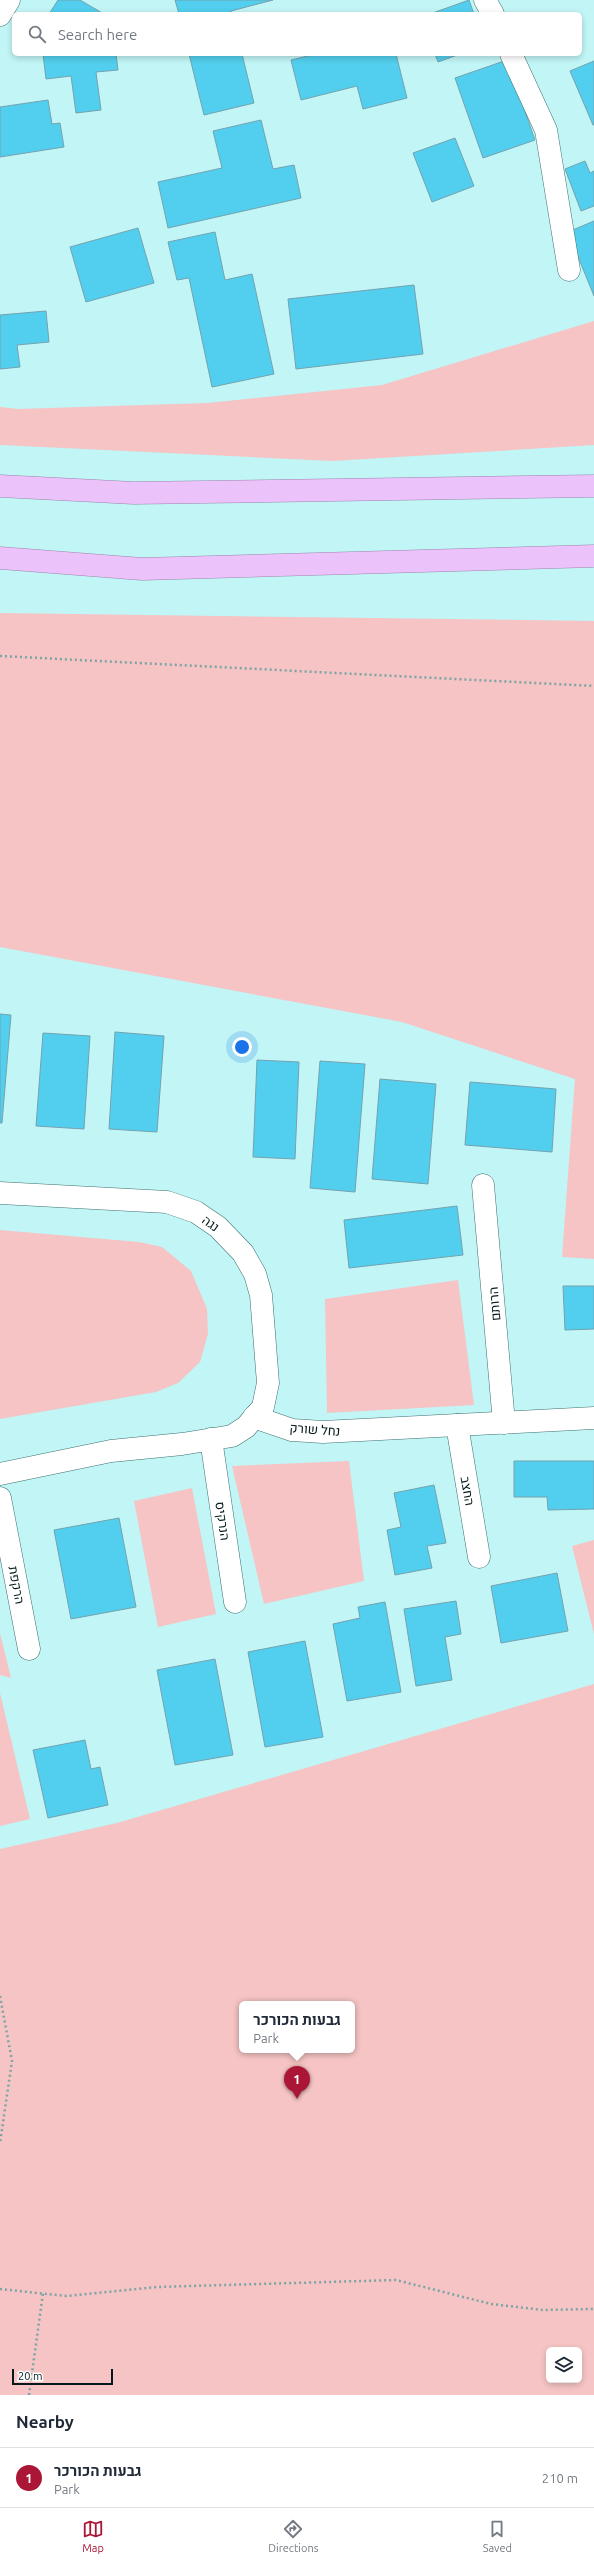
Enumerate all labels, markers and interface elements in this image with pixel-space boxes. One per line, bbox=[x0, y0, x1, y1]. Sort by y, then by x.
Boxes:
search box bbox=[12, 12, 582, 56]
icon: search bbox=[26, 23, 48, 45]
text: Search here bbox=[58, 26, 137, 43]
your location bbox=[232, 1037, 252, 1057]
street label: נגה bbox=[200, 1212, 222, 1234]
street label: הרותם bbox=[486, 1286, 502, 1322]
street label: נחל שורק bbox=[289, 1420, 341, 1439]
street label: החצב bbox=[459, 1475, 477, 1507]
street label: הנרקיס bbox=[212, 1501, 233, 1541]
street label: הרקפת bbox=[5, 1565, 28, 1605]
popup bbox=[239, 2001, 355, 2053]
text: גבעות הכורכר bbox=[253, 2011, 341, 2028]
text: Park bbox=[253, 2031, 279, 2045]
pin: 1 bbox=[284, 2066, 310, 2099]
map controls bbox=[546, 2347, 582, 2383]
button: layers bbox=[546, 2347, 582, 2383]
scale bar bbox=[12, 2367, 113, 2386]
text: 20 m bbox=[18, 2370, 42, 2382]
text: Nearby bbox=[16, 2412, 74, 2431]
text: גבעות הכורכר bbox=[54, 2462, 142, 2479]
text: 1 bbox=[25, 2471, 33, 2485]
text: 210 m bbox=[542, 2471, 578, 2485]
text: Park bbox=[54, 2482, 80, 2496]
tab: Map bbox=[82, 2518, 104, 2554]
tab: Directions bbox=[268, 2518, 318, 2554]
tab: Saved bbox=[483, 2518, 512, 2554]

